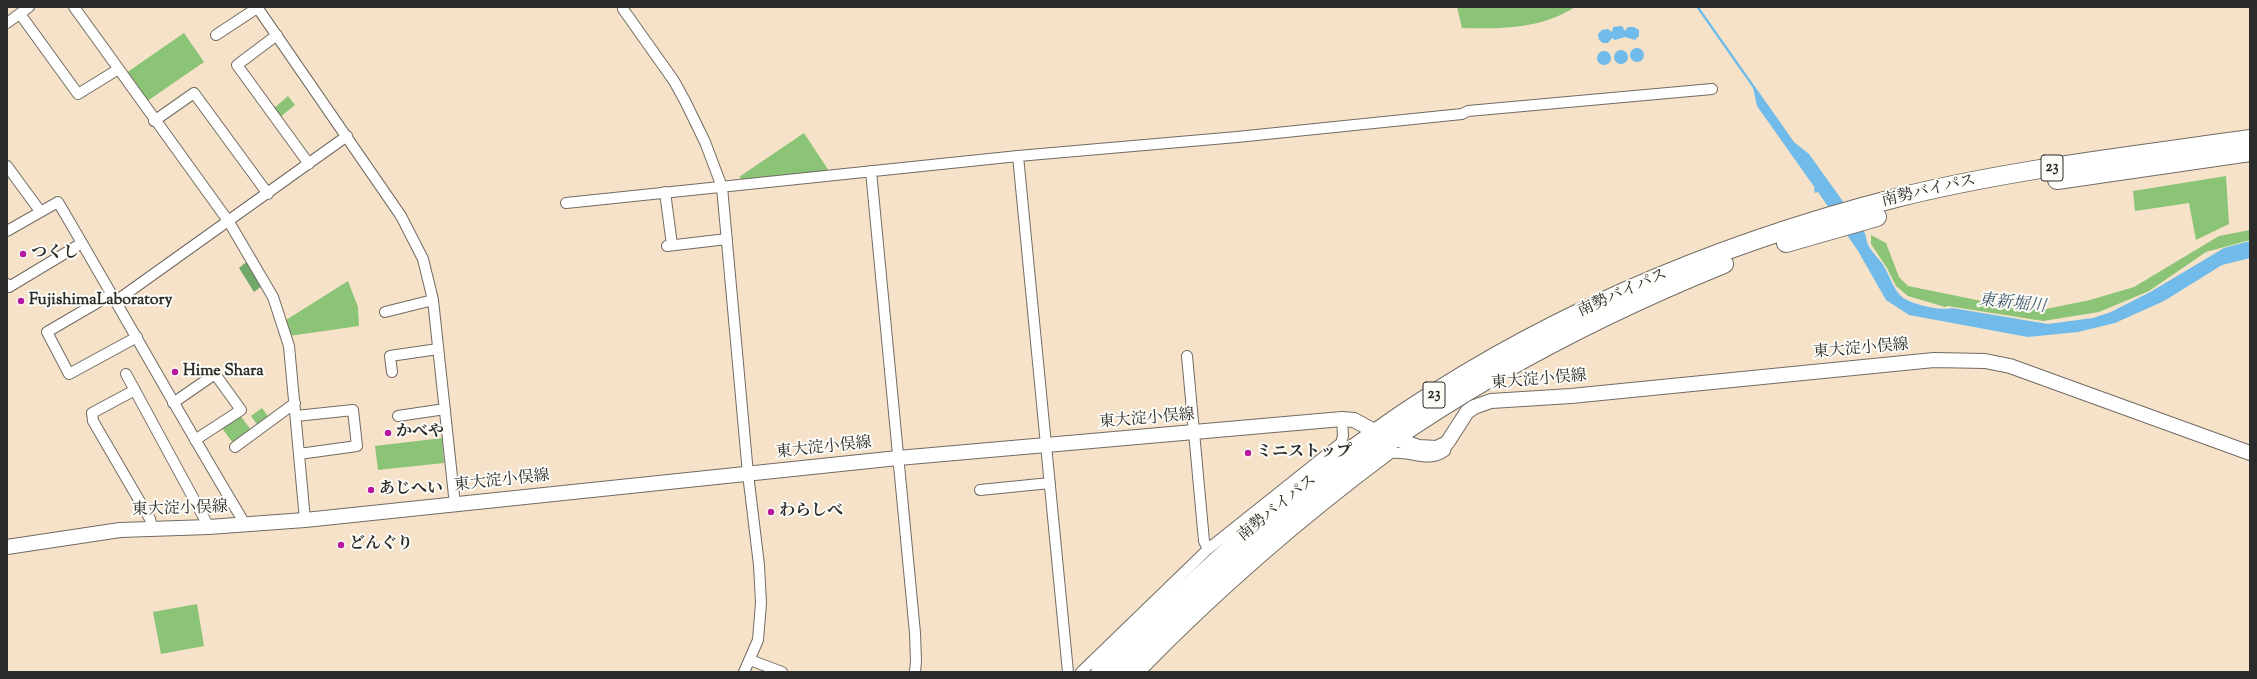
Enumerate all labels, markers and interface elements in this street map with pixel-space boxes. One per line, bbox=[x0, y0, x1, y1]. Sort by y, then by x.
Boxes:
road number: 23 bbox=[2041, 155, 2063, 181]
street label: 南勢バイパス bbox=[1880, 172, 1978, 212]
place label: つくし bbox=[31, 244, 79, 264]
marker: つくし bbox=[18, 249, 28, 259]
street label: 南勢バイパス bbox=[1575, 266, 1671, 322]
place label: FujishimaLaboratory bbox=[29, 291, 172, 311]
water label: 東新堀川 bbox=[1977, 291, 2047, 319]
marker: FujishimaLaboratory bbox=[16, 296, 26, 306]
street label: 東大淀小俣線 bbox=[1812, 336, 1910, 364]
place label: Hime Shara bbox=[183, 362, 264, 382]
marker: Hime Shara bbox=[170, 367, 180, 377]
street label: 東大淀小俣線 bbox=[1490, 367, 1588, 395]
road number: 23 bbox=[1423, 382, 1445, 408]
street label: 東大淀小俣線 bbox=[1098, 406, 1196, 434]
place label: かべや bbox=[396, 423, 444, 443]
marker: かべや bbox=[383, 428, 393, 438]
street label: 東大淀小俣線 bbox=[775, 434, 873, 464]
place label: ミニストップ bbox=[1256, 443, 1352, 463]
marker: ミニストップ bbox=[1243, 448, 1253, 458]
street label: 東大淀小俣線 bbox=[453, 467, 551, 497]
street label: 南勢バイパス bbox=[1235, 471, 1321, 547]
place label: あじへい bbox=[379, 480, 443, 500]
marker: あじへい bbox=[366, 485, 376, 495]
street label: 東大淀小俣線 bbox=[132, 499, 228, 521]
place label: わらしべ bbox=[779, 502, 843, 522]
marker: わらしべ bbox=[766, 507, 776, 517]
place label: どんぐり bbox=[349, 535, 413, 555]
marker: どんぐり bbox=[336, 540, 346, 550]

